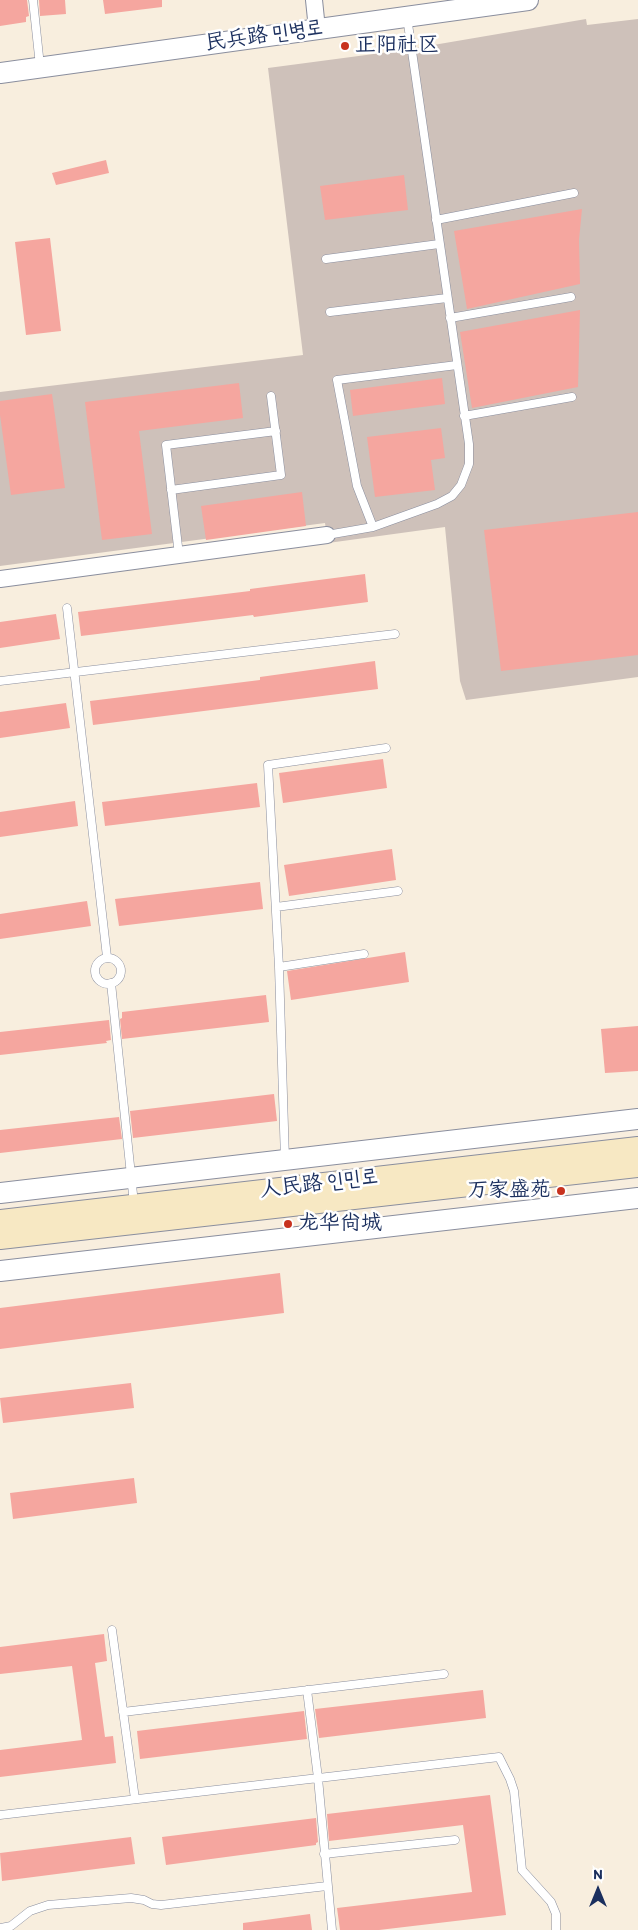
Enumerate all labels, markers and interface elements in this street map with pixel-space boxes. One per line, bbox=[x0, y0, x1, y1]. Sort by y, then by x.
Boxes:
street label: 民兵路 민병로 bbox=[204, 15, 324, 57]
place label: 正阳社区 bbox=[355, 33, 439, 59]
marker: 正阳社区 bbox=[339, 40, 351, 52]
street label: 人民路 인민로 bbox=[259, 1164, 379, 1204]
place label: 万家盛苑 bbox=[467, 1178, 551, 1204]
marker: 万家盛苑 bbox=[555, 1185, 567, 1197]
place label: 龙华尚城 bbox=[298, 1211, 382, 1237]
marker: 龙华尚城 bbox=[282, 1218, 294, 1230]
north arrow bbox=[573, 1865, 623, 1915]
text: N bbox=[593, 1866, 603, 1883]

